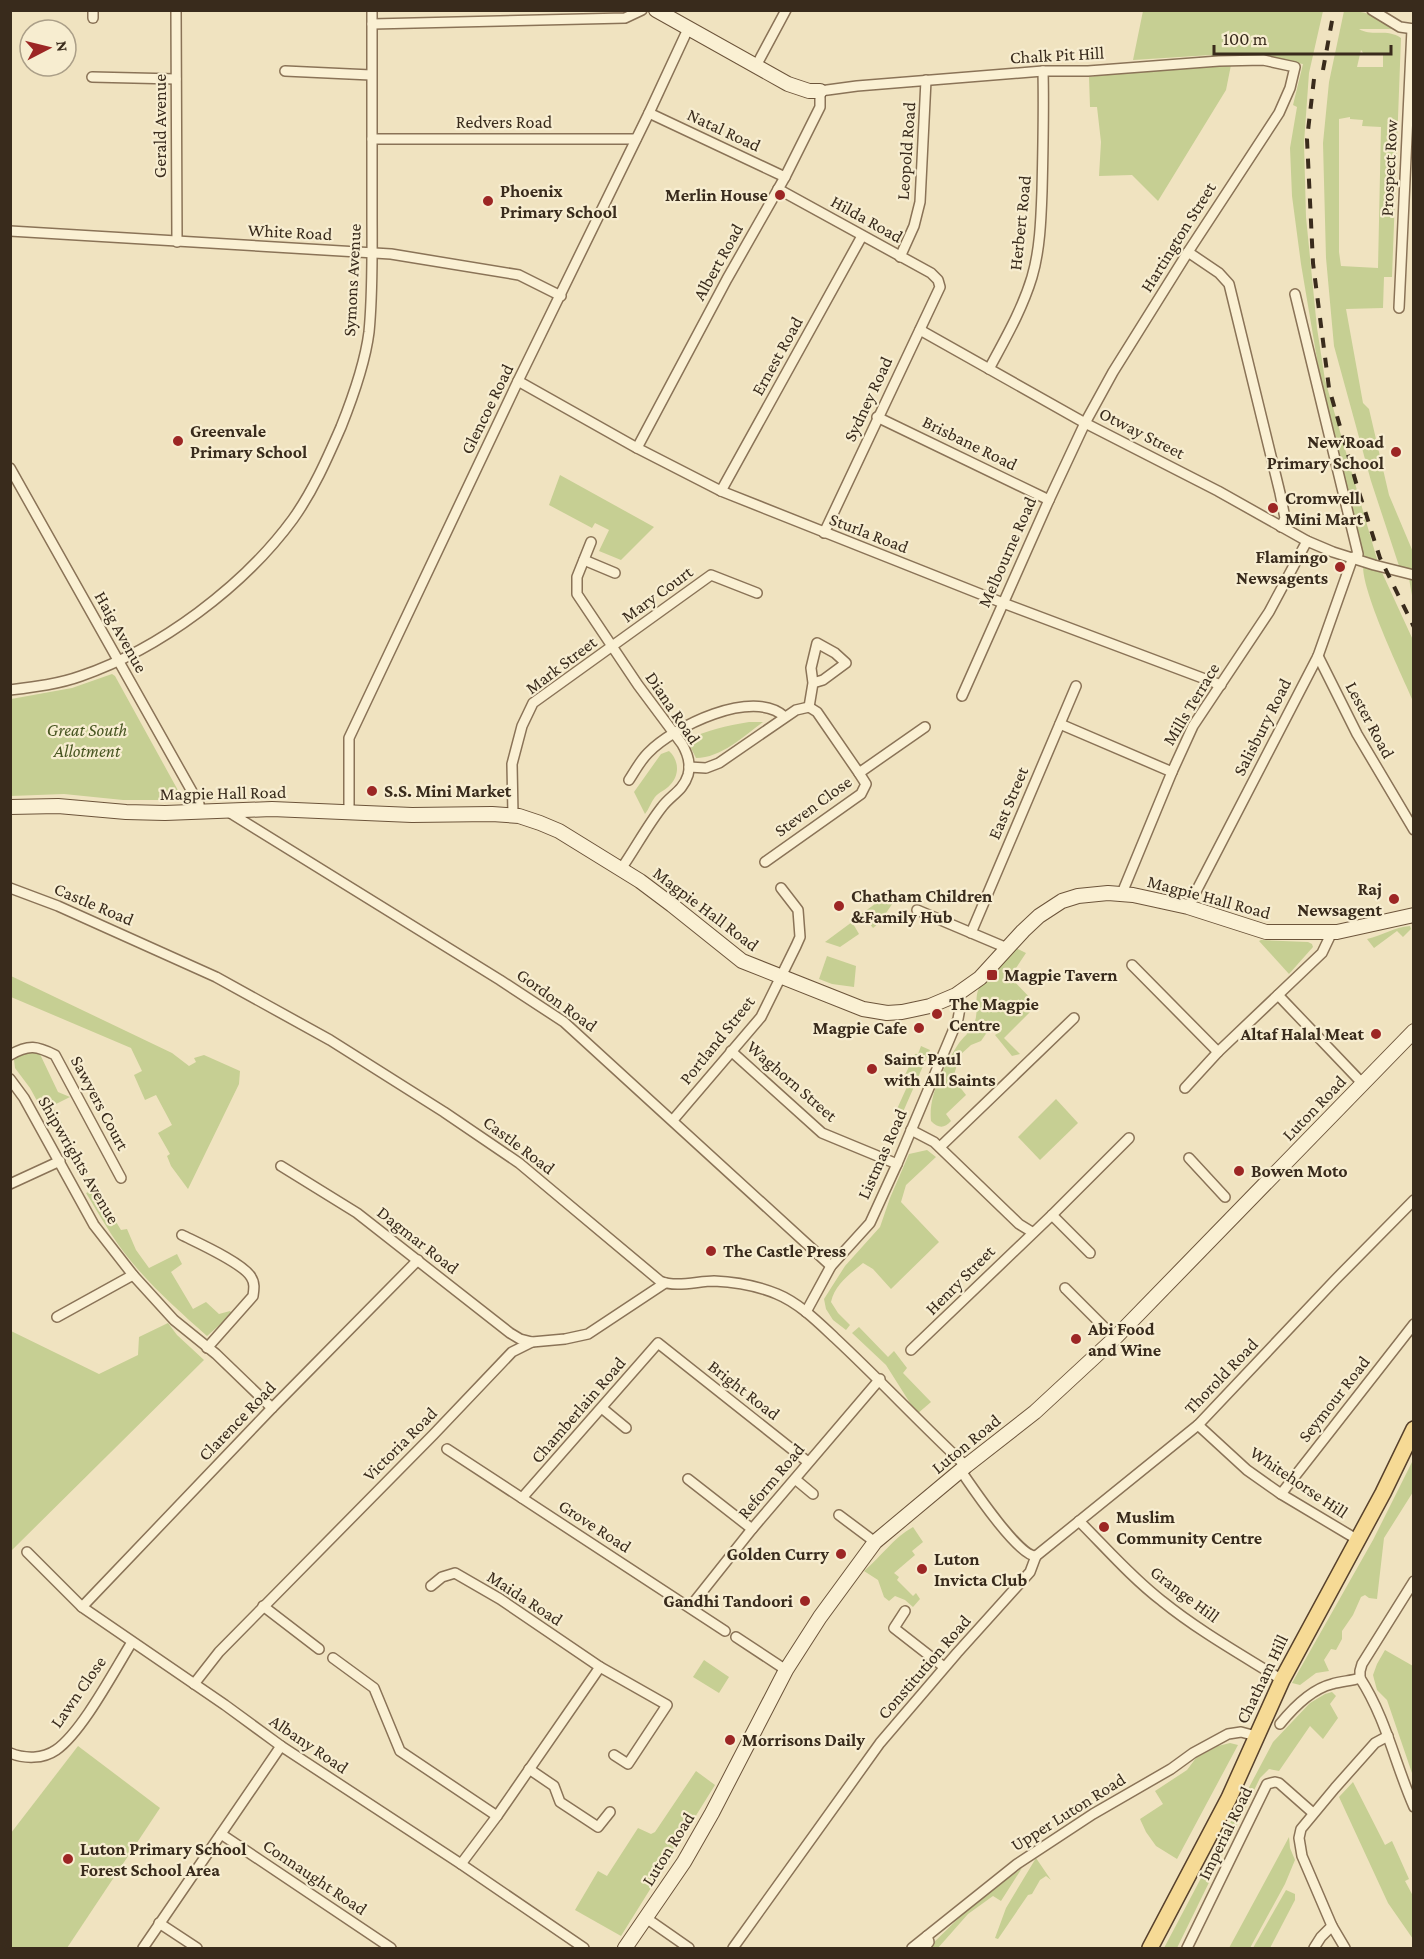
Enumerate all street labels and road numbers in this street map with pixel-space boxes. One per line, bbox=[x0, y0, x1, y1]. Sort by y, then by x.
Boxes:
street label: Chalk Pit Hill bbox=[1009, 43, 1105, 67]
street label: Gerald Avenue bbox=[150, 74, 170, 178]
street label: Leopold Road bbox=[893, 101, 919, 201]
street label: Natal Road bbox=[684, 104, 764, 156]
street label: Redvers Road bbox=[456, 112, 553, 132]
street label: Prospect Row bbox=[1376, 118, 1402, 217]
street label: Herbert Road bbox=[1005, 174, 1035, 271]
street label: Hartington Street bbox=[1136, 178, 1220, 296]
street label: Hilda Road bbox=[828, 191, 907, 247]
street label: White Road bbox=[247, 220, 333, 244]
street label: Albert Road bbox=[689, 220, 747, 304]
street label: Symons Avenue bbox=[339, 223, 365, 337]
street label: Ernest Road bbox=[747, 313, 807, 399]
street label: Sydney Road bbox=[840, 353, 897, 445]
street label: Glencoe Road bbox=[457, 360, 518, 457]
street label: Otway Street bbox=[1096, 403, 1189, 464]
street label: Brisbane Road bbox=[919, 411, 1021, 475]
street label: Melbourne Road bbox=[974, 493, 1041, 610]
street label: Sturla Road bbox=[827, 509, 912, 557]
street label: Mary Court bbox=[618, 561, 697, 626]
street label: Haig Avenue bbox=[90, 588, 152, 676]
street label: Mark Street bbox=[522, 631, 601, 698]
street label: Mills Terrace bbox=[1159, 659, 1223, 749]
street label: Diana Road bbox=[642, 668, 705, 748]
street label: Salisbury Road bbox=[1229, 675, 1295, 779]
street label: Lester Road bbox=[1341, 678, 1399, 762]
street label: East Street bbox=[984, 763, 1033, 842]
street label: Steven Close bbox=[771, 771, 856, 841]
street label: Magpie Hall Road bbox=[159, 782, 287, 804]
street label: Magpie Hall Road bbox=[649, 863, 763, 955]
street label: Magpie Hall Road bbox=[1145, 871, 1273, 923]
street label: Castle Road bbox=[51, 878, 137, 930]
street label: Gordon Road bbox=[513, 964, 601, 1036]
street label: Portland Street bbox=[675, 991, 759, 1088]
street label: Waghorn Street bbox=[743, 1036, 842, 1126]
street label: Sawyers Court bbox=[67, 1052, 134, 1155]
street label: Luton Road bbox=[1278, 1071, 1350, 1145]
street label: Shipwrights Avenue bbox=[34, 1093, 124, 1228]
street label: Listmas Road bbox=[853, 1105, 911, 1202]
street label: Castle Road bbox=[479, 1112, 559, 1179]
street label: Dagmar Road bbox=[373, 1202, 463, 1278]
street label: Henry Street bbox=[921, 1240, 1000, 1319]
street label: Thorold Road bbox=[1180, 1334, 1262, 1418]
street label: Seymour Road bbox=[1294, 1352, 1374, 1446]
street label: Chamberlain Road bbox=[527, 1353, 630, 1467]
street label: Bright Road bbox=[704, 1356, 784, 1424]
street label: Clarence Road bbox=[194, 1377, 280, 1465]
street label: Victoria Road bbox=[359, 1403, 441, 1485]
street label: Luton Road bbox=[928, 1410, 1005, 1478]
street label: Reform Road bbox=[734, 1439, 809, 1523]
street label: Whitehorse Hill bbox=[1246, 1442, 1352, 1522]
street label: Grove Road bbox=[555, 1495, 635, 1557]
street label: Grange Hill bbox=[1147, 1562, 1224, 1627]
street label: Maida Road bbox=[484, 1566, 567, 1630]
street label: Constitution Road bbox=[873, 1610, 975, 1723]
street label: Chatham Hill bbox=[1232, 1631, 1292, 1727]
street label: Lawn Close bbox=[46, 1652, 110, 1732]
street label: Albany Road bbox=[266, 1710, 352, 1778]
street label: Upper Luton Road bbox=[1007, 1769, 1129, 1855]
street label: Imperial Road bbox=[1194, 1783, 1256, 1883]
street label: Luton Road bbox=[638, 1808, 699, 1889]
street label: Connaught Road bbox=[259, 1835, 371, 1919]

